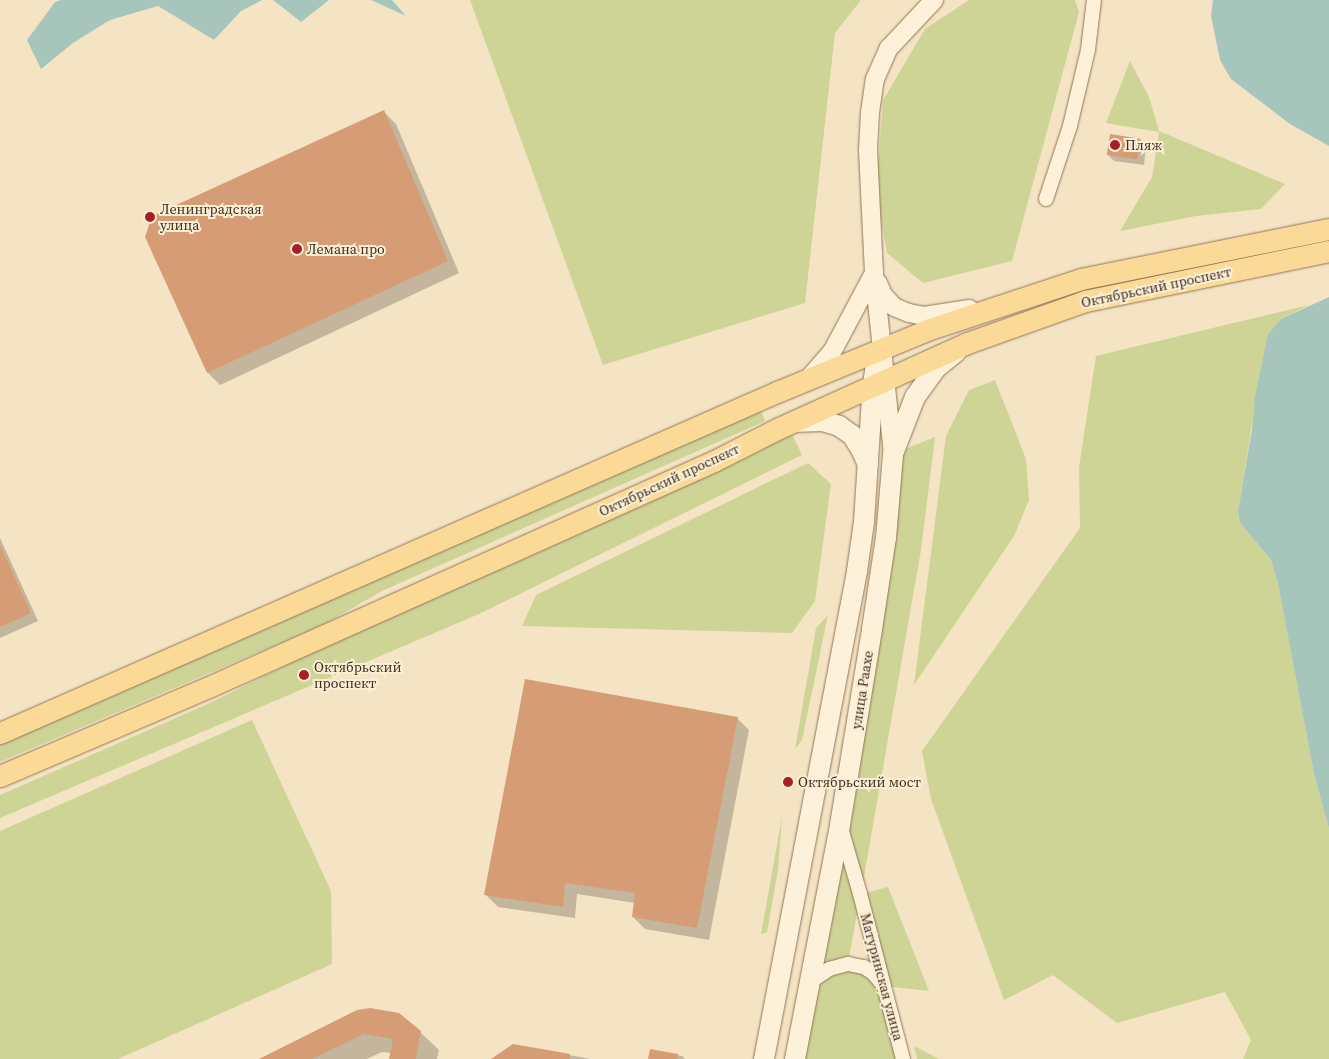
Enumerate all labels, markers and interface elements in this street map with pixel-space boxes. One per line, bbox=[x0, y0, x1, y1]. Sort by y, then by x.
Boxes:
place label: Пляж bbox=[1125, 137, 1162, 153]
marker: Пляж bbox=[1109, 139, 1121, 151]
place label: Ленинградская улица bbox=[160, 201, 262, 233]
marker: Ленинградская улица bbox=[144, 211, 156, 223]
place label: Лемана про bbox=[307, 241, 385, 257]
marker: Лемана про bbox=[291, 243, 303, 255]
street label: Октябрьский проспект bbox=[1080, 263, 1232, 311]
street label: Октябрьский проспект bbox=[596, 440, 742, 520]
street label: улица Раахе bbox=[847, 649, 877, 731]
place label: Октябрьский проспект bbox=[314, 659, 402, 692]
marker: Октябрьский проспект bbox=[298, 669, 310, 681]
place label: Октябрьский мост bbox=[798, 774, 921, 790]
marker: Октябрьский мост bbox=[782, 776, 794, 788]
street label: Матуринская улица bbox=[857, 911, 907, 1043]

